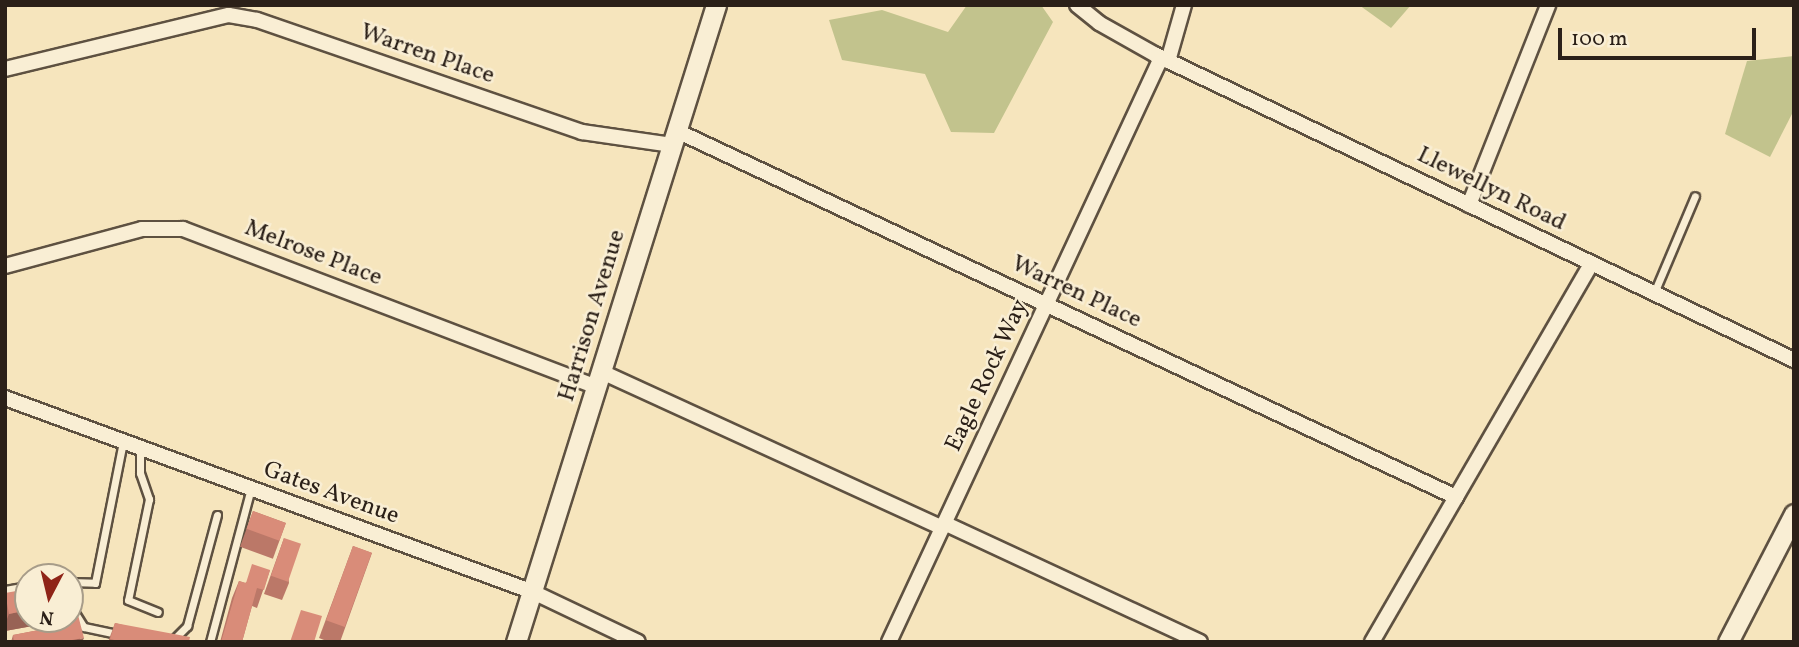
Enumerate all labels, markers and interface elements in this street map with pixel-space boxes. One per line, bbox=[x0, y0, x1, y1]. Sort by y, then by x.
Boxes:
scale bar bbox=[1561, 14, 1759, 58]
street label: Warren Place bbox=[356, 19, 498, 91]
text: 100 m bbox=[1571, 25, 1628, 54]
street label: Llewellyn Road bbox=[1412, 142, 1570, 238]
street label: Melrose Place bbox=[240, 215, 386, 293]
street label: Harrison Avenue bbox=[553, 227, 633, 405]
street label: Warren Place bbox=[1006, 250, 1146, 336]
street label: Eagle Rock Way bbox=[940, 295, 1036, 457]
street label: Gates Avenue bbox=[259, 456, 403, 532]
north arrow bbox=[14, 563, 84, 633]
text: N bbox=[38, 603, 55, 631]

